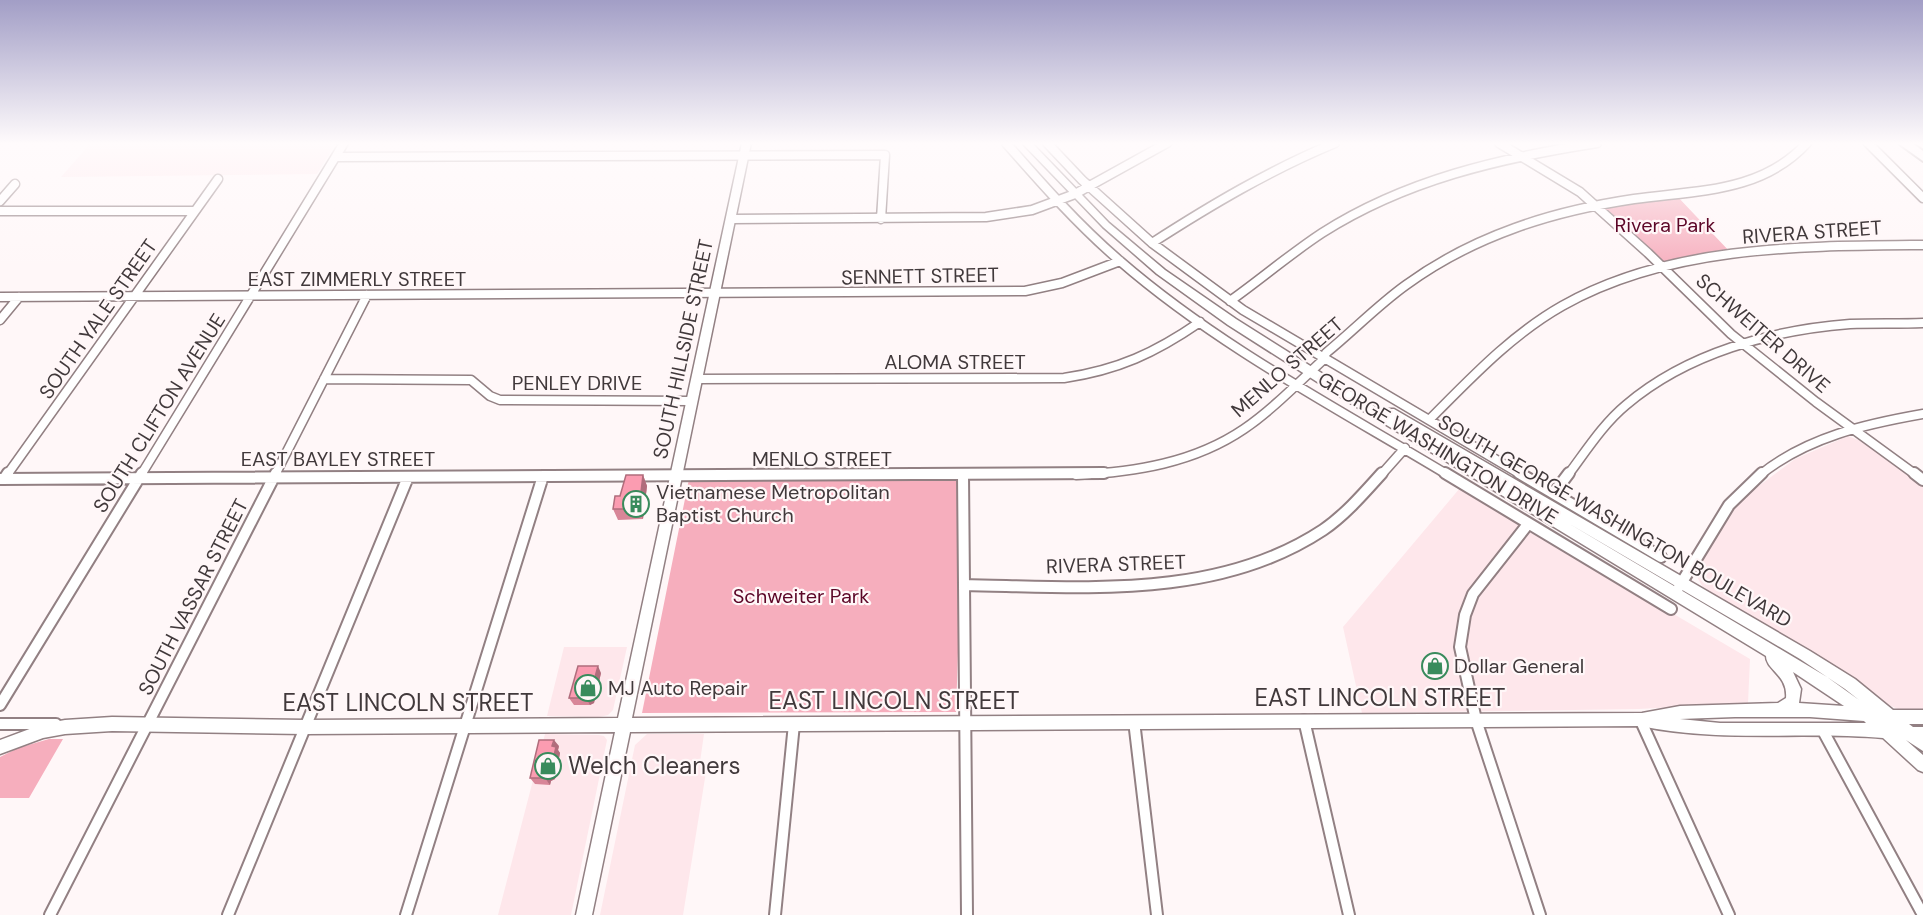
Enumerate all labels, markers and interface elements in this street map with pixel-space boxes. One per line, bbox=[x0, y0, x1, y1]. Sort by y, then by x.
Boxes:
park label: Rivera Park bbox=[1614, 212, 1716, 238]
street label: RIVERA STREET bbox=[1741, 214, 1883, 250]
street label: SOUTH YALE STREET bbox=[33, 234, 163, 404]
street label: SOUTH HILLSIDE STREET bbox=[647, 237, 719, 461]
street label: SENNETT STREET bbox=[841, 262, 999, 290]
street label: EAST ZIMMERLY STREET bbox=[248, 266, 466, 292]
street label: SCHWEITER DRIVE bbox=[1690, 268, 1836, 398]
street label: SOUTH CLIFTON AVENUE bbox=[87, 309, 231, 517]
street label: MENLO STREET bbox=[1226, 311, 1348, 423]
street label: ALOMA STREET bbox=[884, 349, 1026, 375]
street label: GEORGE WASHINGTON DRIVE bbox=[1313, 366, 1563, 530]
street label: PENLEY DRIVE bbox=[512, 370, 642, 396]
street label: SOUTH GEORGE WASHINGTON BOULEVARD bbox=[1434, 409, 1796, 633]
street label: EAST BAYLEY STREET bbox=[241, 446, 435, 472]
street label: MENLO STREET bbox=[752, 446, 892, 472]
place label: Vietnamese Metropolitan Baptist Church bbox=[656, 479, 890, 528]
building icon: Vietnamese Metropolitan Baptist Church bbox=[621, 489, 651, 519]
street label: SOUTH VASSAR STREET bbox=[132, 494, 254, 700]
street label: RIVERA STREET bbox=[1046, 549, 1186, 579]
park label: Schweiter Park bbox=[733, 583, 869, 609]
shop icon: Dollar General bbox=[1420, 651, 1450, 681]
place label: Dollar General bbox=[1454, 653, 1584, 679]
shop icon: MJ Auto Repair bbox=[573, 673, 603, 703]
place label: MJ Auto Repair bbox=[608, 675, 748, 701]
street label: EAST LINCOLN STREET bbox=[1255, 682, 1505, 713]
street label: EAST LINCOLN STREET bbox=[769, 685, 1019, 716]
street label: EAST LINCOLN STREET bbox=[283, 687, 533, 718]
place label: Welch Cleaners bbox=[568, 750, 741, 781]
shop icon: Welch Cleaners bbox=[533, 751, 563, 781]

